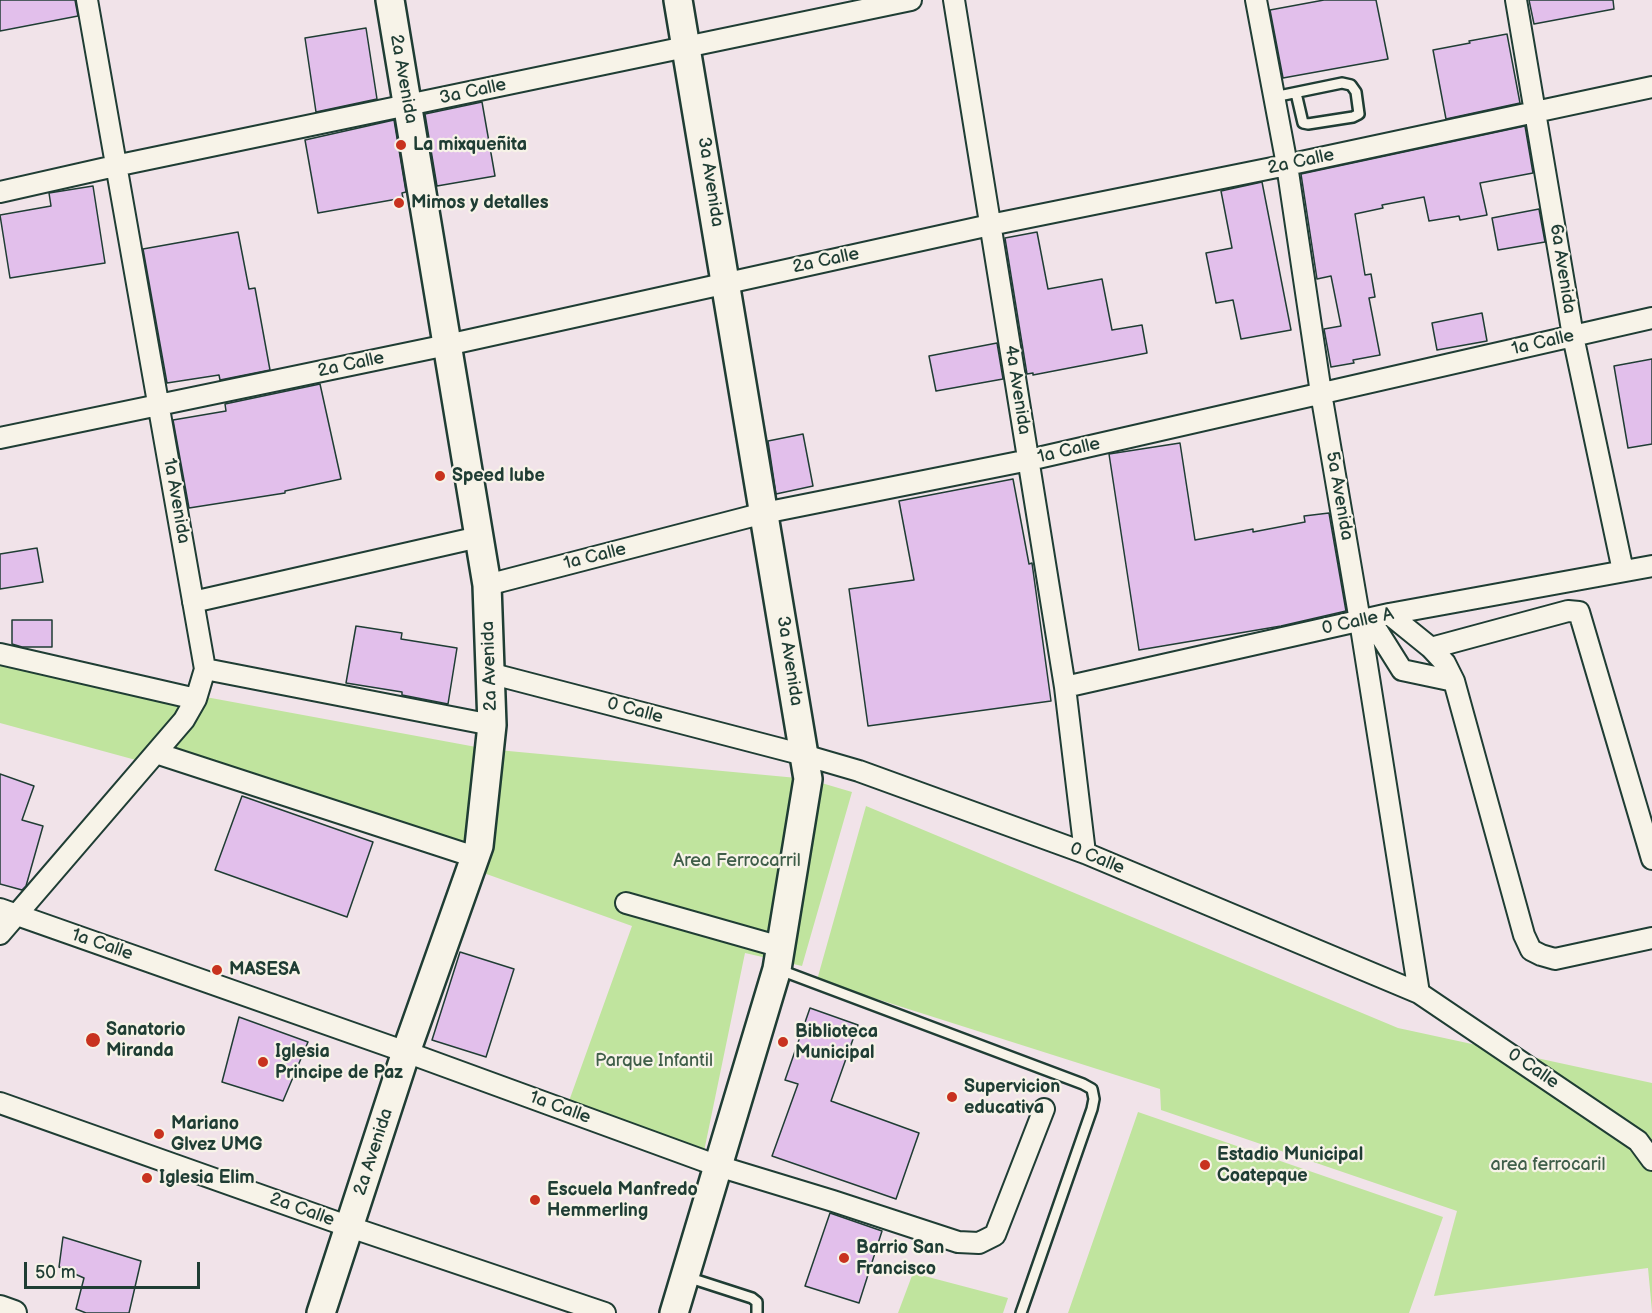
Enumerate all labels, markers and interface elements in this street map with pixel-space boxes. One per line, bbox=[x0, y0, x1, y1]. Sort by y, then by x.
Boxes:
street label: 2a Avenida bbox=[385, 33, 421, 125]
street label: 3a Calle bbox=[438, 74, 508, 110]
place label: La mixqueñita bbox=[413, 134, 527, 156]
street label: 3a Avenida bbox=[692, 136, 728, 228]
marker: La mixqueñita bbox=[394, 138, 408, 152]
street label: 2a Calle bbox=[1266, 144, 1336, 180]
place label: Mimos y detalles bbox=[411, 192, 549, 214]
marker: Mimos y detalles bbox=[392, 196, 406, 210]
street label: 6a Avenida bbox=[1544, 223, 1580, 315]
street label: 2a Calle bbox=[791, 243, 861, 279]
street label: 1a Calle bbox=[1510, 325, 1576, 361]
street label: 4a Avenida bbox=[999, 344, 1035, 436]
street label: 2a Calle bbox=[316, 347, 386, 383]
street label: 1a Calle bbox=[1036, 433, 1102, 469]
street label: 5a Avenida bbox=[1321, 450, 1357, 542]
street label: 1a Avenida bbox=[158, 457, 194, 545]
place label: Speed lube bbox=[452, 465, 545, 487]
marker: Speed lube bbox=[433, 469, 447, 483]
street label: 1a Calle bbox=[562, 539, 628, 575]
street label: 0 Calle A bbox=[1320, 604, 1396, 640]
street label: 3a Avenida bbox=[771, 615, 807, 707]
street label: 2a Avenida bbox=[478, 621, 502, 711]
street label: 0 Calle bbox=[605, 693, 665, 729]
street label: 0 Calle bbox=[1067, 838, 1127, 880]
park label: Area Ferrocarril bbox=[673, 850, 801, 872]
street label: 1a Calle bbox=[68, 924, 136, 966]
place label: MASESA bbox=[229, 959, 300, 981]
marker: MASESA bbox=[210, 963, 224, 977]
place label: Sanatorio Miranda bbox=[106, 1019, 185, 1062]
place label: Biblioteca Municipal bbox=[795, 1021, 878, 1064]
marker: Sanatorio Miranda bbox=[84, 1031, 102, 1049]
marker: Biblioteca Municipal bbox=[776, 1035, 790, 1049]
place label: Iglesia Principe de Paz bbox=[275, 1041, 403, 1084]
street label: 0 Calle bbox=[1503, 1044, 1563, 1094]
park label: Parque Infantil bbox=[595, 1050, 713, 1072]
marker: Iglesia Principe de Paz bbox=[256, 1055, 270, 1069]
place label: Supervicion educativa bbox=[964, 1076, 1060, 1118]
street label: 1a Calle bbox=[526, 1087, 594, 1129]
marker: Supervicion educativa bbox=[945, 1090, 959, 1104]
street label: 2a Avenida bbox=[350, 1106, 398, 1198]
place label: Mariano Glvez UMG bbox=[171, 1113, 263, 1156]
marker: Mariano Glvez UMG bbox=[152, 1127, 166, 1141]
place label: Estadio Municipal Coatepque bbox=[1217, 1144, 1363, 1186]
park label: area ferrocaril bbox=[1491, 1154, 1605, 1176]
marker: Estadio Municipal Coatepque bbox=[1198, 1158, 1212, 1172]
place label: Iglesia Elim bbox=[159, 1167, 255, 1189]
marker: Iglesia Elim bbox=[140, 1171, 154, 1185]
place label: Escuela Manfredo Hemmerling bbox=[547, 1179, 698, 1222]
street label: 2a Calle bbox=[267, 1188, 337, 1232]
marker: Escuela Manfredo Hemmerling bbox=[528, 1193, 542, 1207]
place label: Barrio San Francisco bbox=[856, 1237, 944, 1280]
scale bar bbox=[27, 1250, 202, 1288]
marker: Barrio San Francisco bbox=[837, 1251, 851, 1265]
text: 50 m bbox=[35, 1262, 76, 1283]

